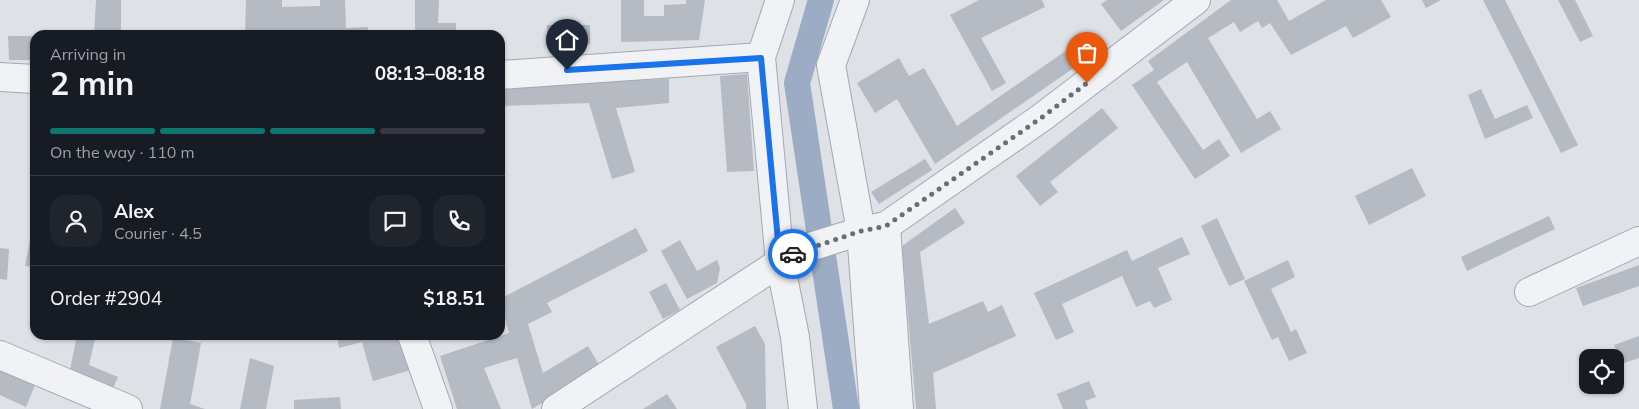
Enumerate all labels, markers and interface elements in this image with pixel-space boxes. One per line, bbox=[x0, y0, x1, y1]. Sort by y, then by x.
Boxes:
pin bbox=[546, 19, 588, 70]
icon: home bbox=[553, 26, 581, 54]
pin bbox=[1066, 32, 1108, 83]
icon: bag bbox=[1073, 39, 1101, 67]
text: Arriving in bbox=[50, 44, 126, 64]
text: 08:13–08:18 bbox=[375, 61, 485, 85]
text: 2 min bbox=[50, 63, 134, 103]
text: On the way · 110 m bbox=[50, 142, 195, 162]
button: person bbox=[50, 195, 102, 247]
button: chat bbox=[369, 195, 421, 247]
button: phone bbox=[433, 195, 485, 247]
text: Alex bbox=[114, 199, 154, 223]
text: Courier · 4.5 bbox=[114, 223, 202, 243]
courier bbox=[768, 229, 818, 279]
icon: car bbox=[779, 240, 807, 268]
text: Order #2904 bbox=[50, 286, 162, 310]
text: $18.51 bbox=[423, 286, 485, 310]
map controls bbox=[1579, 349, 1624, 394]
button: locate bbox=[1579, 349, 1624, 394]

